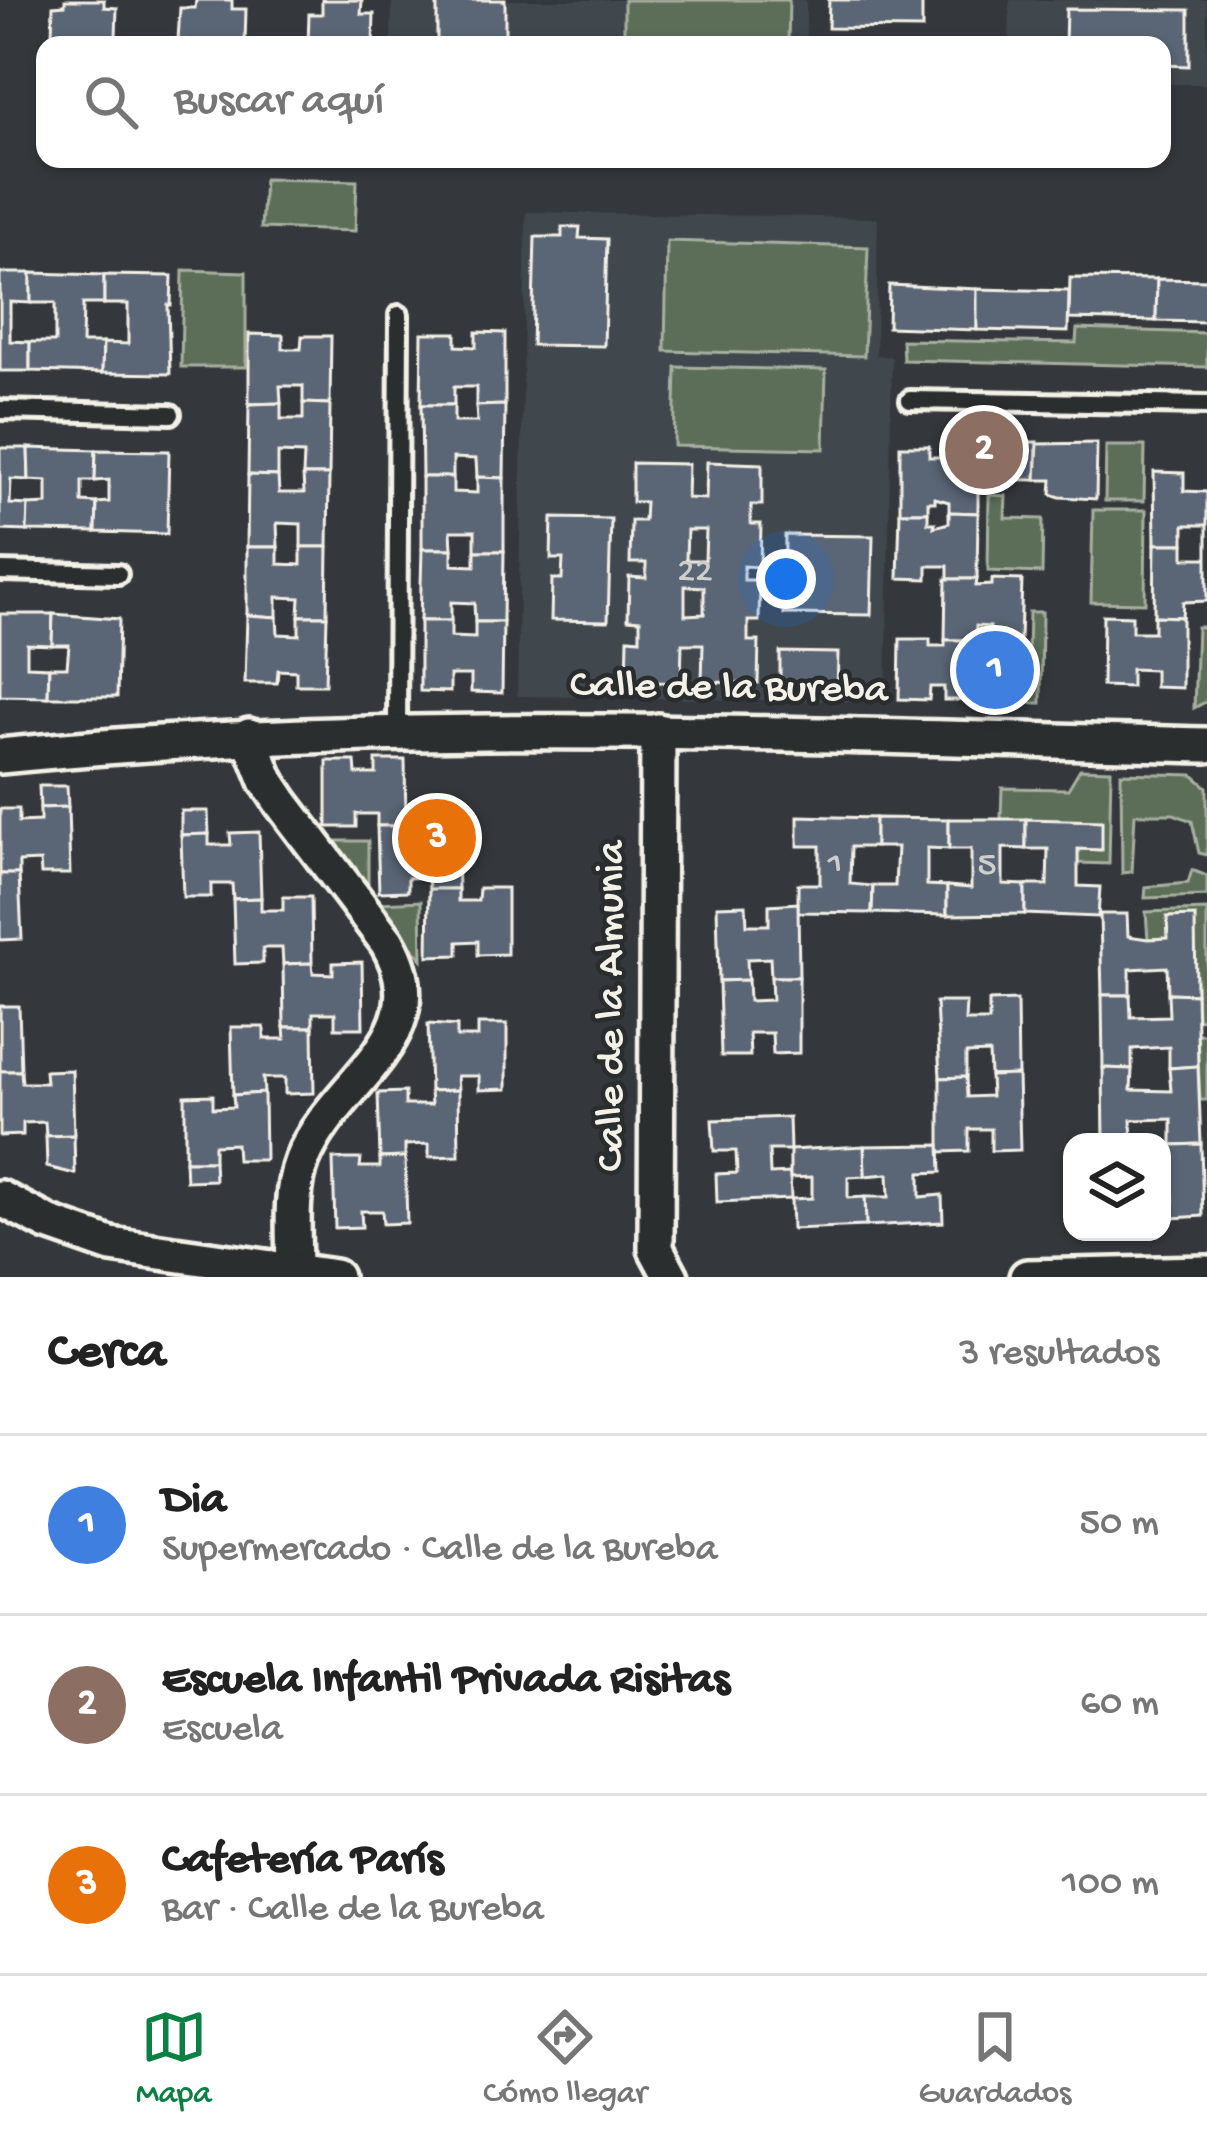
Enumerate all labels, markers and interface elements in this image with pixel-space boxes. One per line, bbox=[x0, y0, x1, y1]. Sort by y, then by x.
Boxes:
search box bbox=[36, 36, 1171, 168]
icon: search bbox=[78, 69, 144, 135]
text: Buscar aquí bbox=[174, 76, 384, 129]
pin: 2 bbox=[945, 405, 1023, 495]
your location bbox=[756, 549, 816, 609]
house number: 22 bbox=[677, 551, 713, 594]
pin: 1 bbox=[956, 625, 1034, 715]
street label: Calle de la Bureba bbox=[570, 663, 890, 717]
pin: 3 bbox=[398, 793, 476, 883]
street label: Calle de la Almunia bbox=[589, 839, 638, 1171]
house number: 1 bbox=[827, 844, 842, 887]
house number: 5 bbox=[978, 845, 996, 888]
map controls bbox=[1063, 1133, 1171, 1241]
button: layers bbox=[1063, 1133, 1171, 1241]
text: Cerca bbox=[48, 1325, 166, 1385]
text: 3 resultados bbox=[959, 1332, 1159, 1378]
text: Dia bbox=[162, 1475, 226, 1528]
text: 1 bbox=[79, 1502, 95, 1548]
text: 50 m bbox=[1079, 1502, 1159, 1548]
text: Supermercado · Calle de la Bureba bbox=[162, 1528, 717, 1574]
text: Escuela Infantil Privada Risitas bbox=[162, 1655, 730, 1708]
text: 2 bbox=[77, 1682, 97, 1728]
text: 60 m bbox=[1080, 1682, 1159, 1728]
text: Escuela bbox=[162, 1708, 283, 1754]
text: Cafetería París bbox=[162, 1835, 443, 1888]
text: 3 bbox=[77, 1862, 97, 1908]
text: 100 m bbox=[1062, 1862, 1159, 1908]
text: Bar · Calle de la Bureba bbox=[162, 1888, 544, 1934]
tab: Mapa bbox=[136, 2004, 212, 2114]
tab: Cómo llegar bbox=[483, 2004, 647, 2114]
tab: Guardados bbox=[919, 2004, 1071, 2114]

